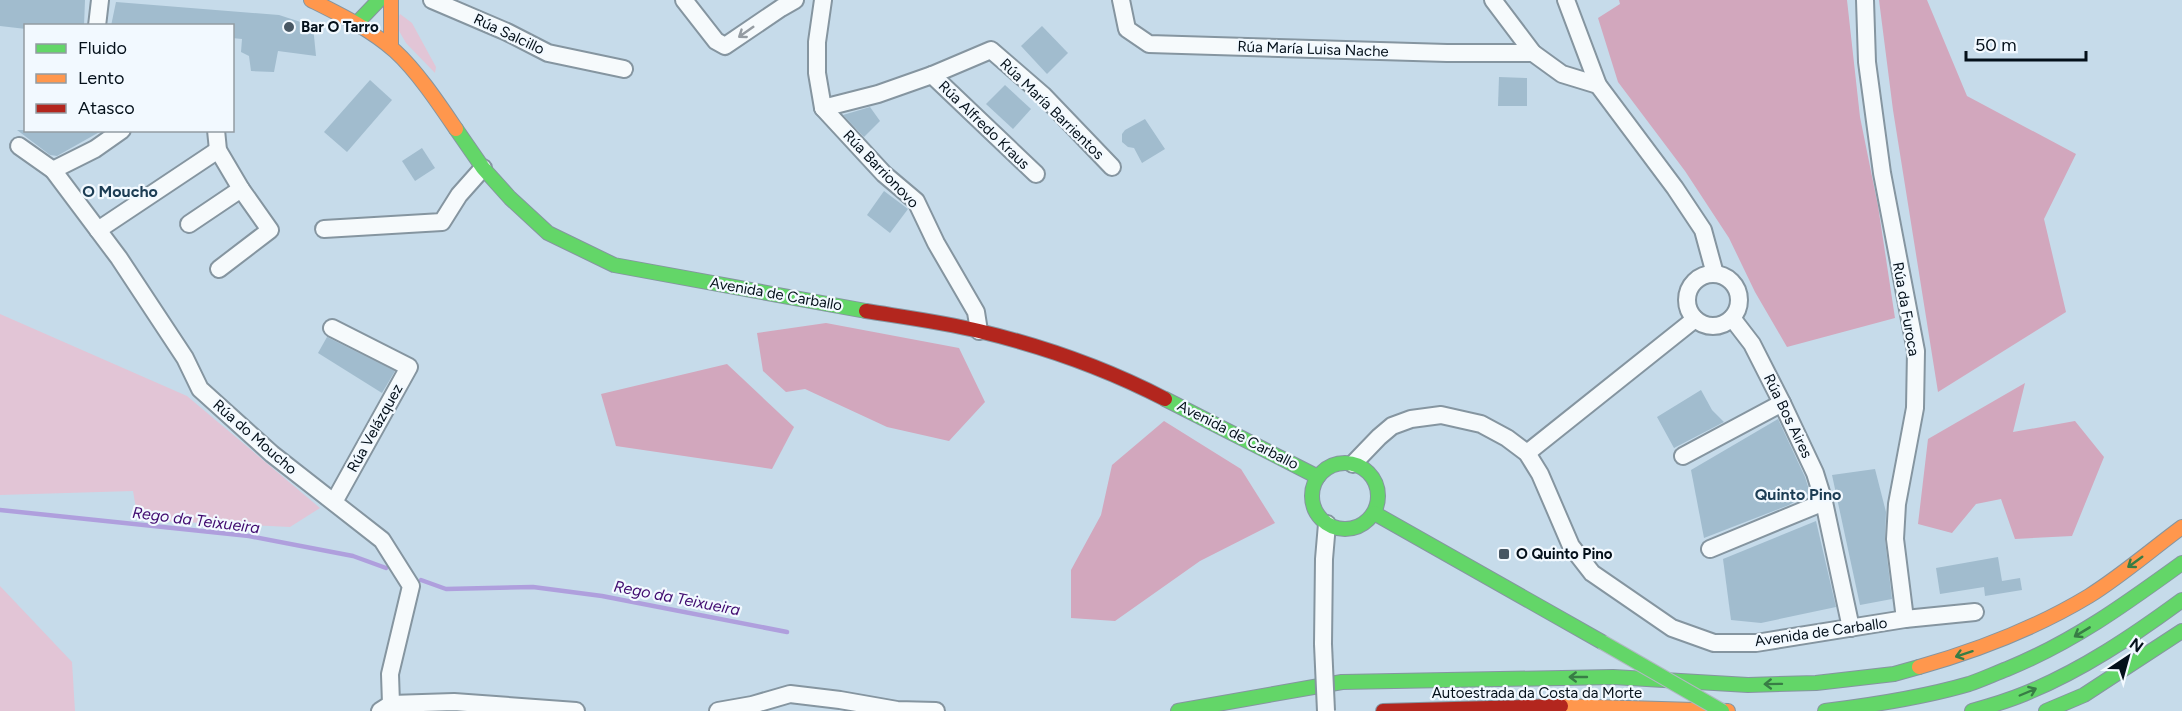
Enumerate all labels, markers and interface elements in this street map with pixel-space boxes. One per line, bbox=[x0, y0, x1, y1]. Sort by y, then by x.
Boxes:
street label: Rúa Salcillo bbox=[471, 10, 548, 58]
place label: Bar O Tarro bbox=[301, 18, 379, 36]
marker: Bar O Tarro bbox=[282, 20, 296, 34]
legend bbox=[24, 24, 234, 132]
scale bar bbox=[1966, 24, 2086, 62]
one-way arrow bbox=[738, 26, 755, 38]
text: 50 m bbox=[1975, 34, 2017, 56]
text: Fluido bbox=[78, 37, 127, 59]
street label: Rúa María Luisa Nache bbox=[1237, 37, 1389, 61]
street label: Rúa María Barrientos bbox=[996, 55, 1108, 163]
text: Lento bbox=[78, 67, 124, 89]
street label: Rúa Alfredo Kraus bbox=[935, 77, 1033, 173]
text: Atasco bbox=[78, 97, 135, 119]
street label: Rúa Barrionovo bbox=[839, 126, 923, 212]
district label: O Moucho bbox=[82, 182, 158, 201]
street label: Rúa da Furoca bbox=[1889, 261, 1923, 357]
street label: Avenida de Carballo bbox=[709, 274, 844, 315]
street label: Rúa Bos Aires bbox=[1760, 371, 1816, 461]
street label: Rúa Velázquez bbox=[343, 381, 407, 475]
street label: Rúa do Moucho bbox=[209, 396, 301, 479]
street label: Avenida de Carballo bbox=[1174, 397, 1302, 474]
district label: Quinto Pino bbox=[1755, 485, 1841, 504]
water label: Rego da Teixueira bbox=[131, 503, 261, 537]
place label: O Quinto Pino bbox=[1516, 545, 1613, 563]
marker: O Quinto Pino bbox=[1497, 547, 1511, 561]
one-way arrow bbox=[2128, 556, 2144, 568]
water label: Rego da Teixueira bbox=[612, 576, 742, 620]
street label: Avenida de Carballo bbox=[1754, 614, 1889, 650]
one-way arrow bbox=[2074, 626, 2091, 638]
north arrow bbox=[2098, 627, 2158, 687]
text: N bbox=[2126, 634, 2147, 657]
one-way arrow bbox=[1955, 649, 1974, 660]
one-way arrow bbox=[1568, 671, 1588, 683]
one-way arrow bbox=[1763, 678, 1783, 690]
street label: Autoestrada da Costa da Morte bbox=[1432, 684, 1642, 702]
one-way arrow bbox=[2018, 686, 2036, 697]

